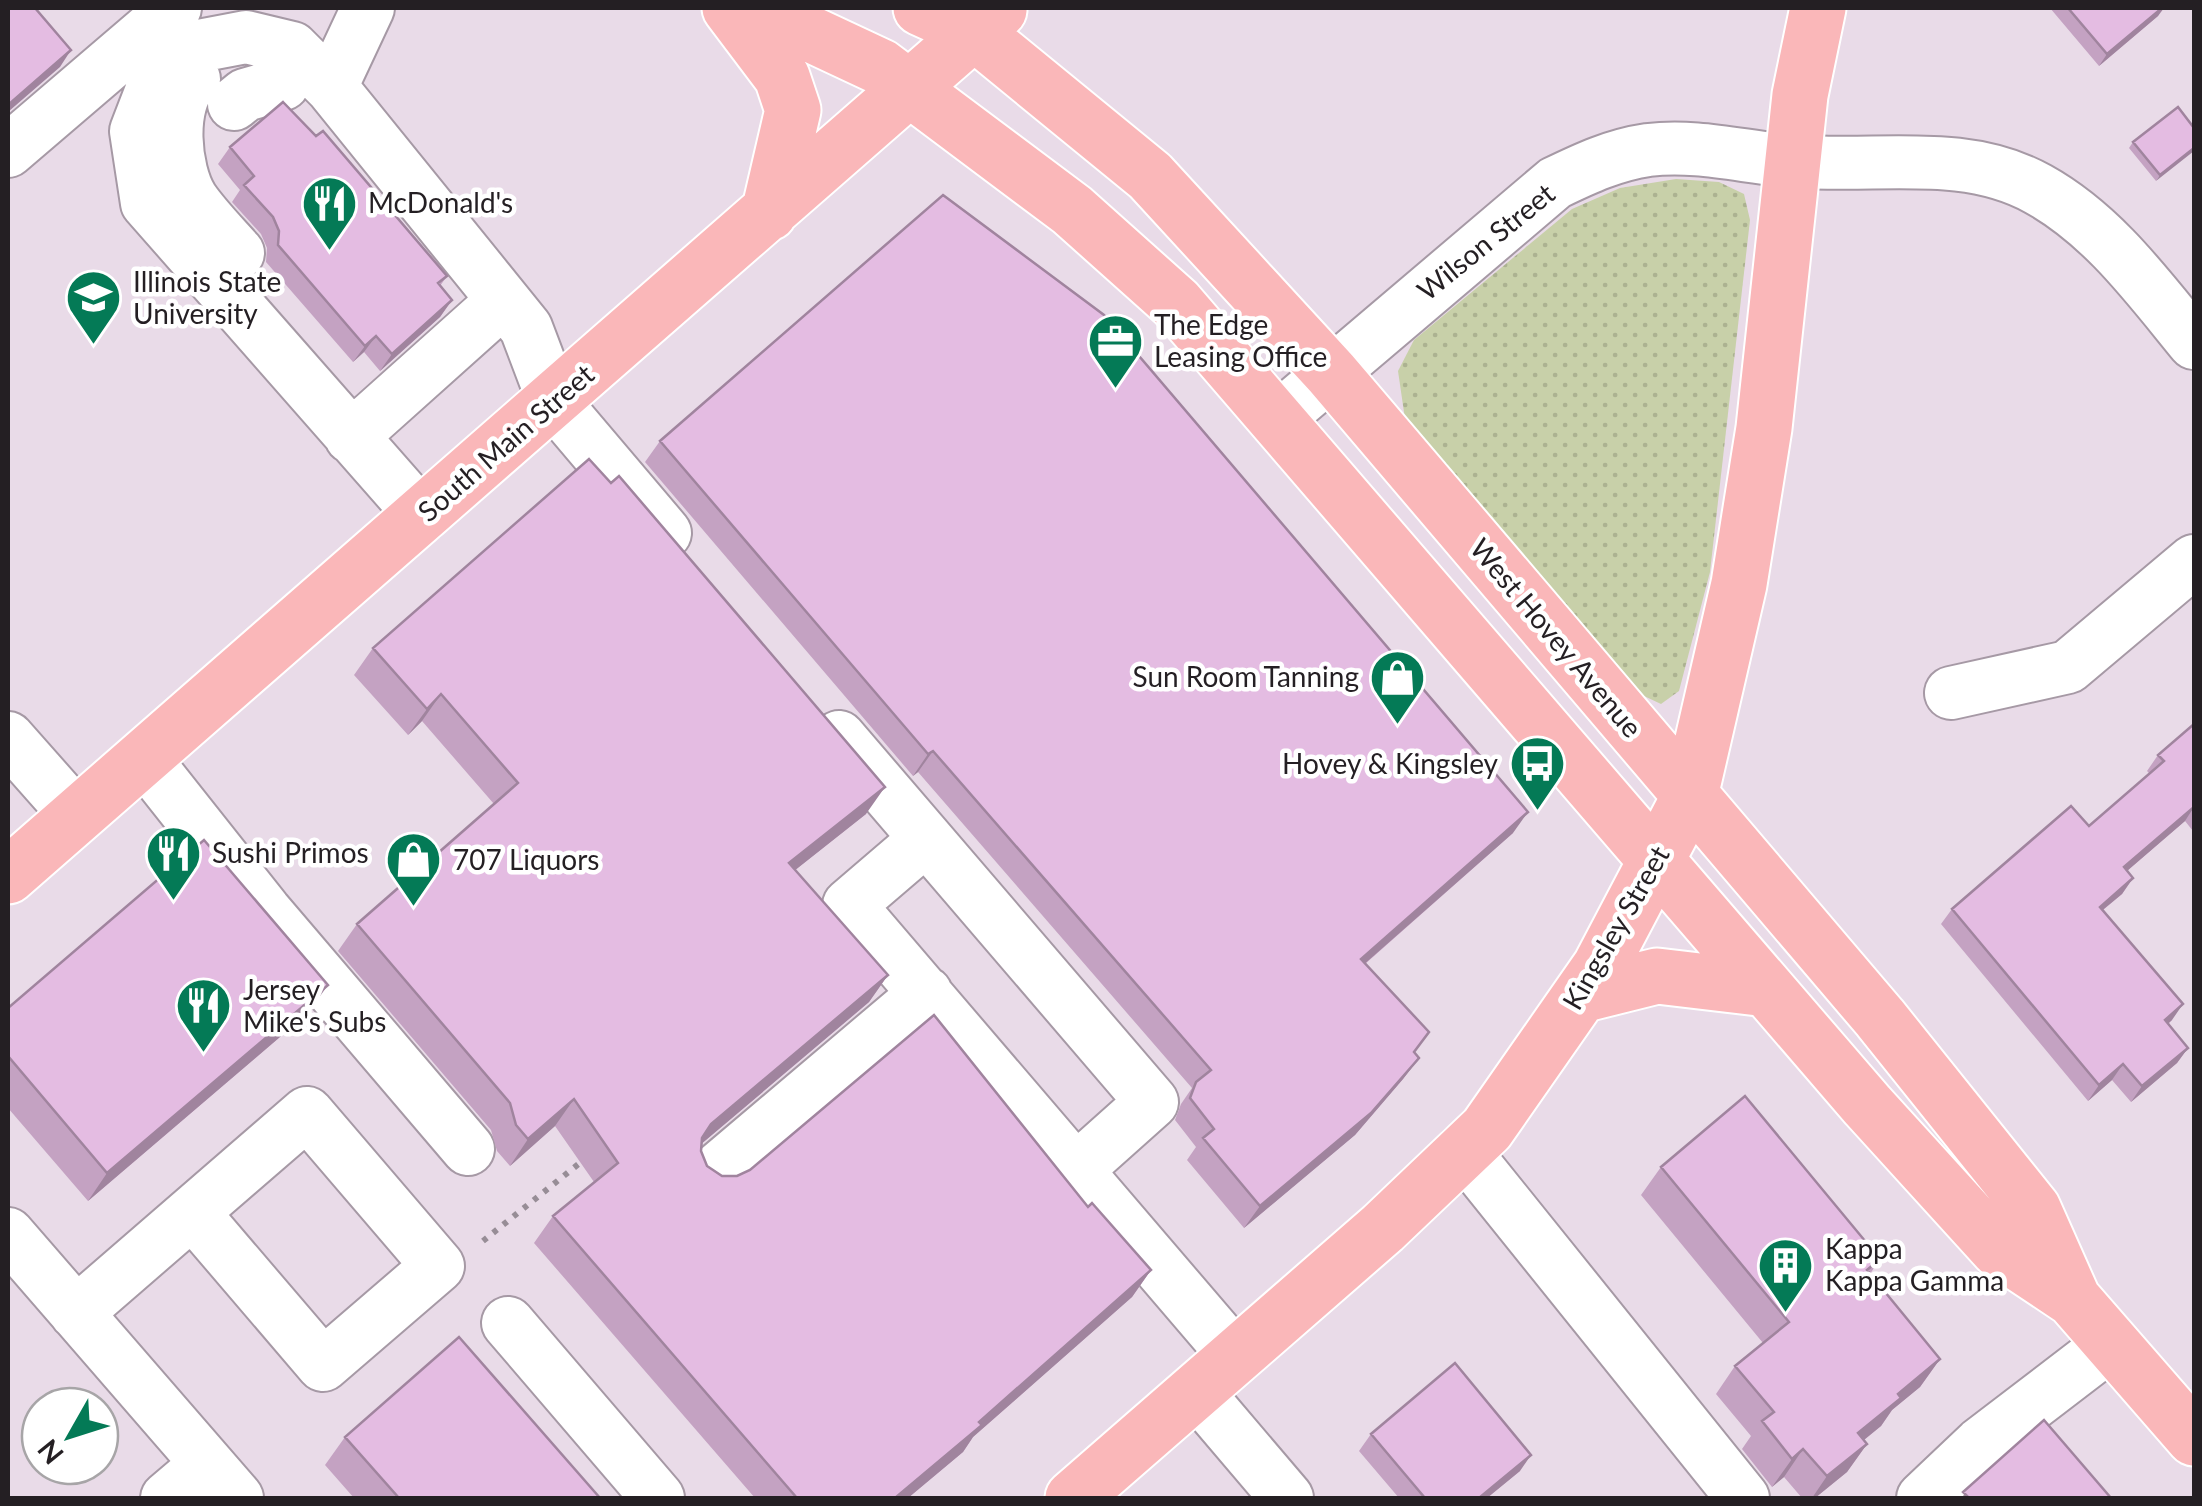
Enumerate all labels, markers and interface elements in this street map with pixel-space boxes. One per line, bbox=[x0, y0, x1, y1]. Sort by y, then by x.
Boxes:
restaurant icon: McDonald's bbox=[299, 173, 359, 252]
street label: Wilson Street bbox=[1410, 176, 1561, 307]
place label: McDonald's bbox=[368, 185, 513, 219]
place label: Illinois State University bbox=[133, 264, 281, 330]
school or university icon: Illinois State University bbox=[64, 268, 124, 347]
place label: The Edge Leasing Office bbox=[1154, 307, 1327, 373]
office icon: The Edge Leasing Office bbox=[1085, 311, 1145, 390]
street label: South Main Street bbox=[410, 357, 600, 528]
street label: West Hovey Avenue bbox=[1464, 531, 1650, 744]
shop icon: Sun Room Tanning bbox=[1368, 647, 1428, 726]
place label: Sun Room Tanning bbox=[1133, 659, 1359, 693]
bus stop icon: Hovey & Kingsley bbox=[1507, 734, 1567, 813]
place label: Hovey & Kingsley bbox=[1282, 746, 1499, 780]
restaurant icon: Sushi Primos bbox=[143, 823, 203, 902]
shop icon: 707 Liquors bbox=[384, 830, 444, 909]
place label: Sushi Primos bbox=[212, 835, 369, 869]
street label: Kingsley Street bbox=[1555, 840, 1676, 1015]
place label: 707 Liquors bbox=[453, 842, 599, 876]
place label: Jersey Mike's Subs bbox=[243, 972, 386, 1038]
restaurant icon: Jersey Mike's Subs bbox=[174, 976, 234, 1055]
place label: Kappa Kappa Gamma bbox=[1825, 1231, 2004, 1297]
building icon: Kappa Kappa Gamma bbox=[1756, 1235, 1816, 1314]
north arrow bbox=[20, 1386, 120, 1486]
text: N bbox=[30, 1433, 70, 1471]

